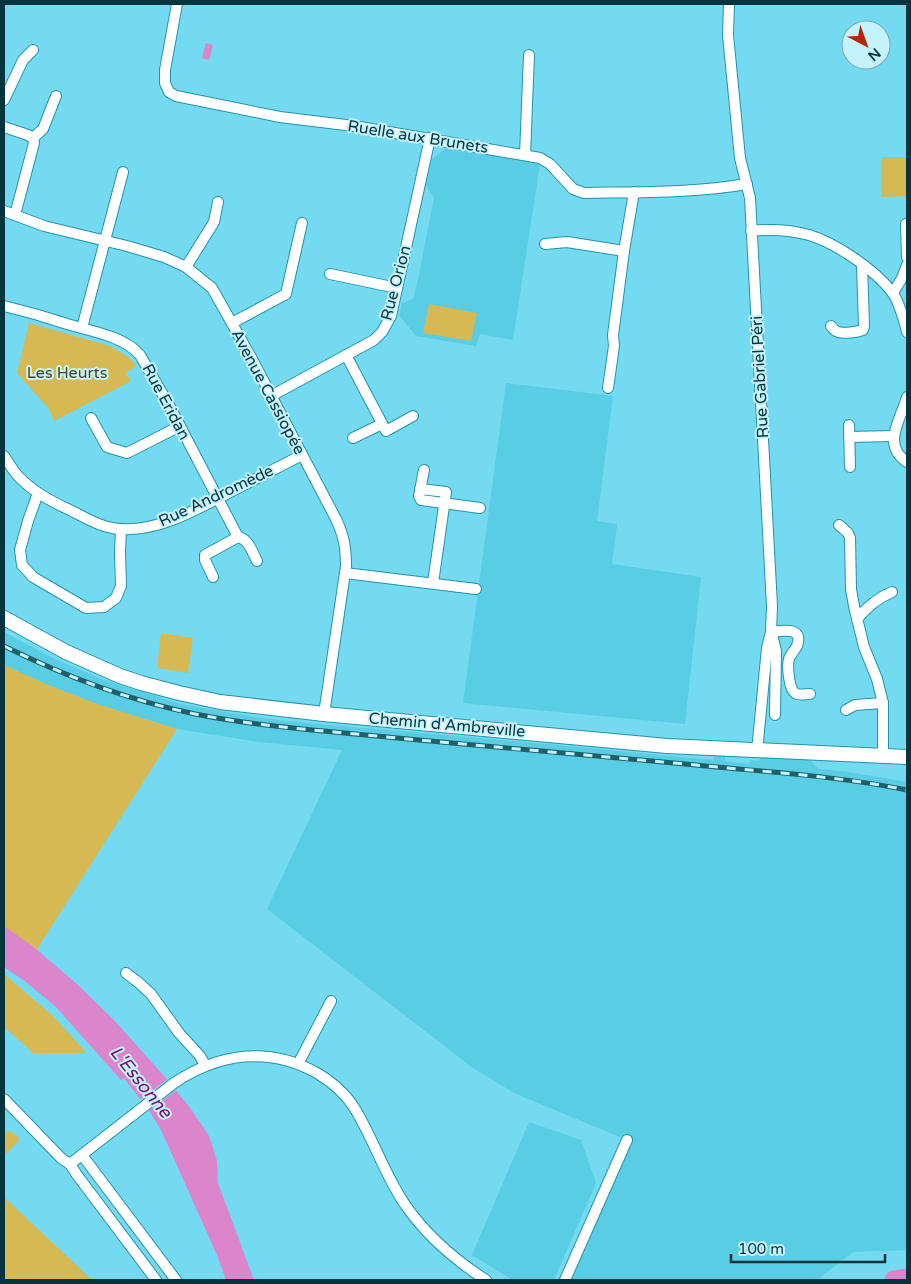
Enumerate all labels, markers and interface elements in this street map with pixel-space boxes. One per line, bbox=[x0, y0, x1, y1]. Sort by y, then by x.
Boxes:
north arrow bbox=[841, 20, 891, 70]
text: N bbox=[864, 44, 884, 65]
street label: Ruelle aux Brunets bbox=[346, 116, 490, 158]
street label: Rue Orion bbox=[376, 243, 416, 323]
street label: Rue Gabriel Péri bbox=[747, 315, 773, 439]
street label: Avenue Cassiopée bbox=[227, 326, 309, 458]
street label: Rue Eridan bbox=[138, 360, 194, 444]
park label: Les Heurts bbox=[27, 363, 107, 383]
street label: Rue Andromède bbox=[155, 461, 277, 531]
street label: Chemin d'Ambreville bbox=[368, 708, 526, 742]
water label: L'Essonne bbox=[105, 1042, 177, 1123]
scale bar bbox=[731, 1232, 885, 1264]
text: 100 m bbox=[738, 1240, 784, 1258]

